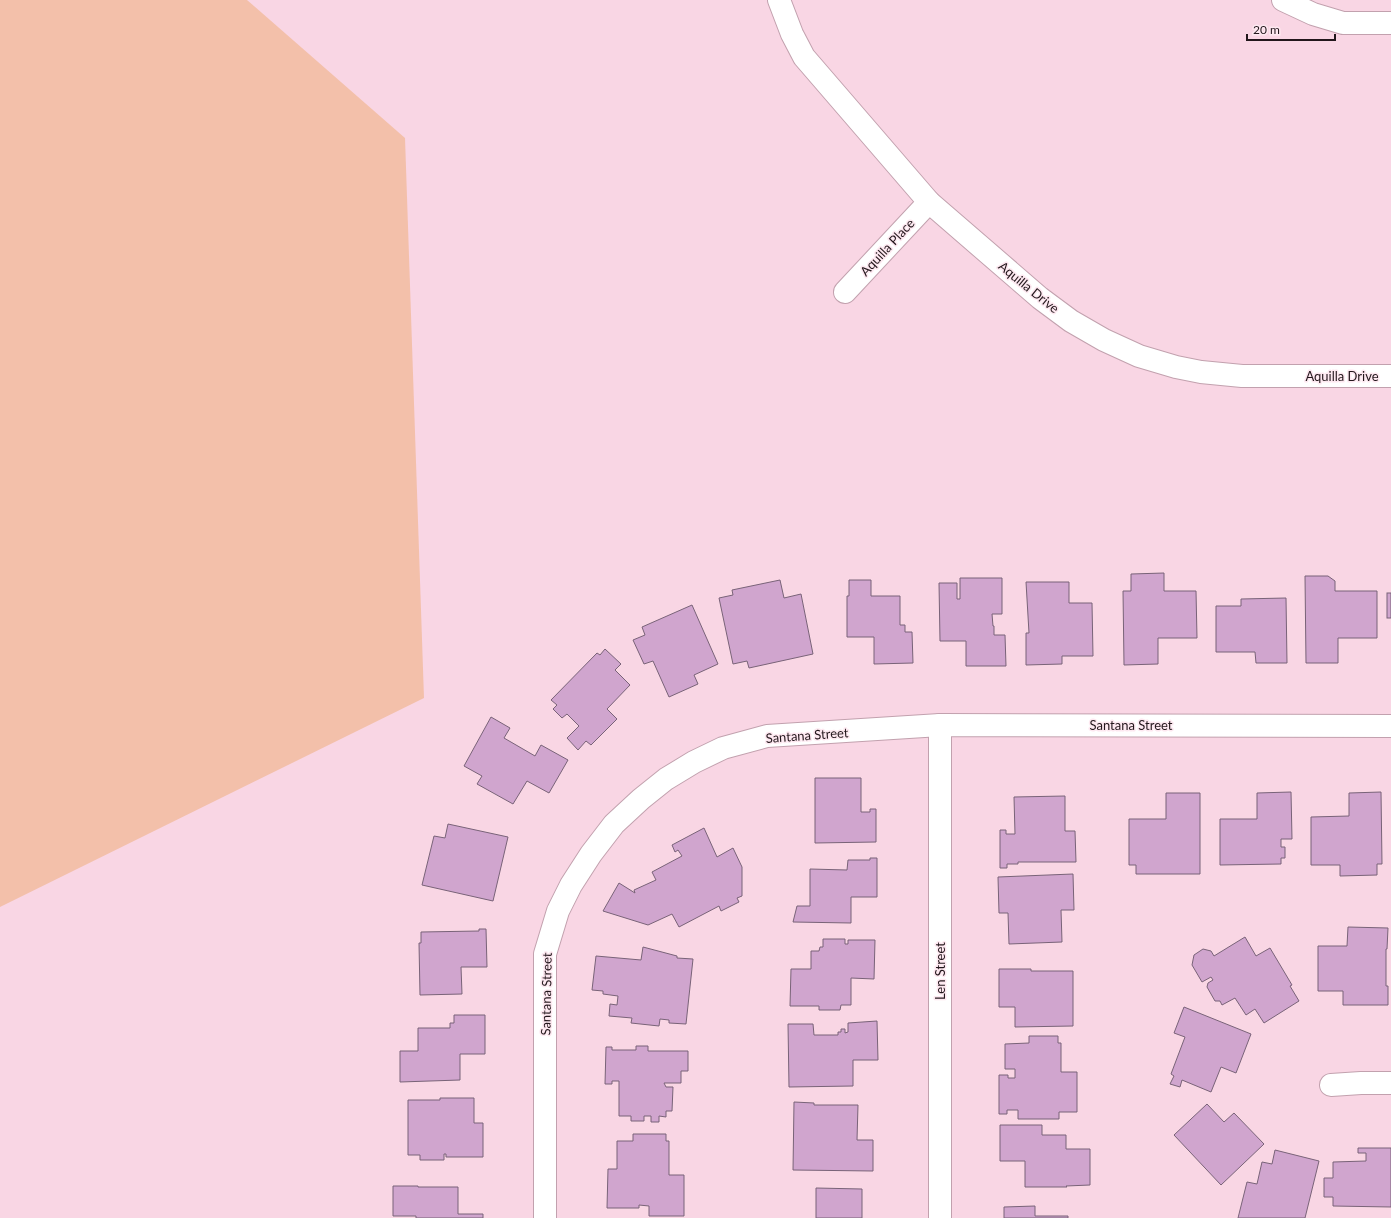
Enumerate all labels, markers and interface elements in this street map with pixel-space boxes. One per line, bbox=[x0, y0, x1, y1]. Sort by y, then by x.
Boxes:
scale bar bbox=[1247, 16, 1335, 42]
text: 20 m bbox=[1253, 22, 1280, 37]
street label: Aquilla Place bbox=[856, 215, 918, 279]
street label: Aquilla Drive bbox=[996, 258, 1063, 316]
street label: Aquilla Drive bbox=[1305, 368, 1379, 384]
street label: Santana Street bbox=[1090, 717, 1173, 733]
street label: Santana Street bbox=[765, 724, 849, 746]
street label: Len Street bbox=[932, 942, 948, 1000]
street label: Santana Street bbox=[537, 952, 555, 1036]

